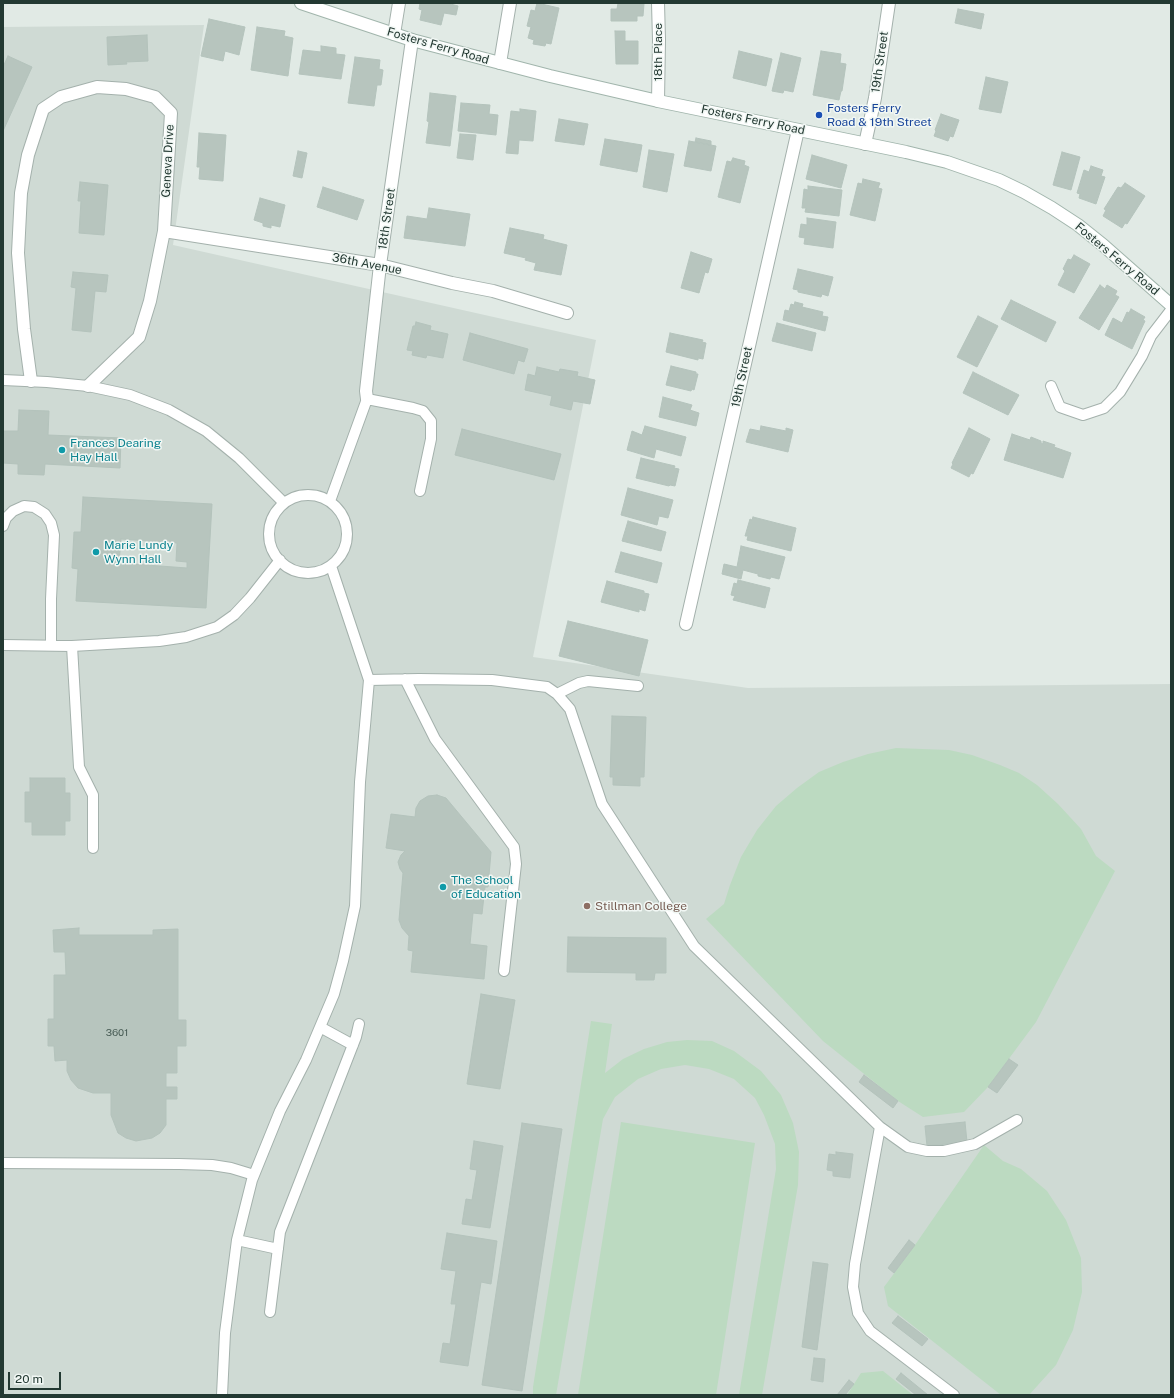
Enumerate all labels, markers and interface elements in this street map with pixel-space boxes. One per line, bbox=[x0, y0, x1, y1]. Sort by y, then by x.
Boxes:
street label: 18th Place bbox=[651, 23, 665, 81]
street label: Fosters Ferry Road bbox=[385, 25, 491, 67]
street label: 19th Street bbox=[869, 30, 891, 94]
place label: Fosters Ferry Road & 19th Street bbox=[827, 101, 932, 129]
street label: Fosters Ferry Road bbox=[700, 102, 806, 138]
marker: Fosters Ferry Road & 19th Street bbox=[814, 110, 824, 120]
street label: Geneva Drive bbox=[159, 124, 177, 198]
street label: 18th Street bbox=[376, 187, 398, 251]
street label: Fosters Ferry Road bbox=[1072, 220, 1162, 298]
street label: 36th Avenue bbox=[331, 250, 403, 278]
street label: 19th Street bbox=[729, 345, 755, 409]
place label: Frances Dearing Hay Hall bbox=[70, 436, 161, 464]
marker: Frances Dearing Hay Hall bbox=[57, 445, 67, 455]
place label: Marie Lundy Wynn Hall bbox=[104, 538, 173, 566]
marker: Marie Lundy Wynn Hall bbox=[91, 547, 101, 557]
place label: The School of Education bbox=[451, 873, 521, 901]
marker: The School of Education bbox=[438, 882, 448, 892]
place label: Stillman College bbox=[595, 899, 687, 913]
marker: Stillman College bbox=[582, 901, 592, 911]
house number: 3601 bbox=[106, 1027, 128, 1039]
scale bar bbox=[10, 1364, 63, 1390]
text: 20 m bbox=[15, 1372, 43, 1386]

